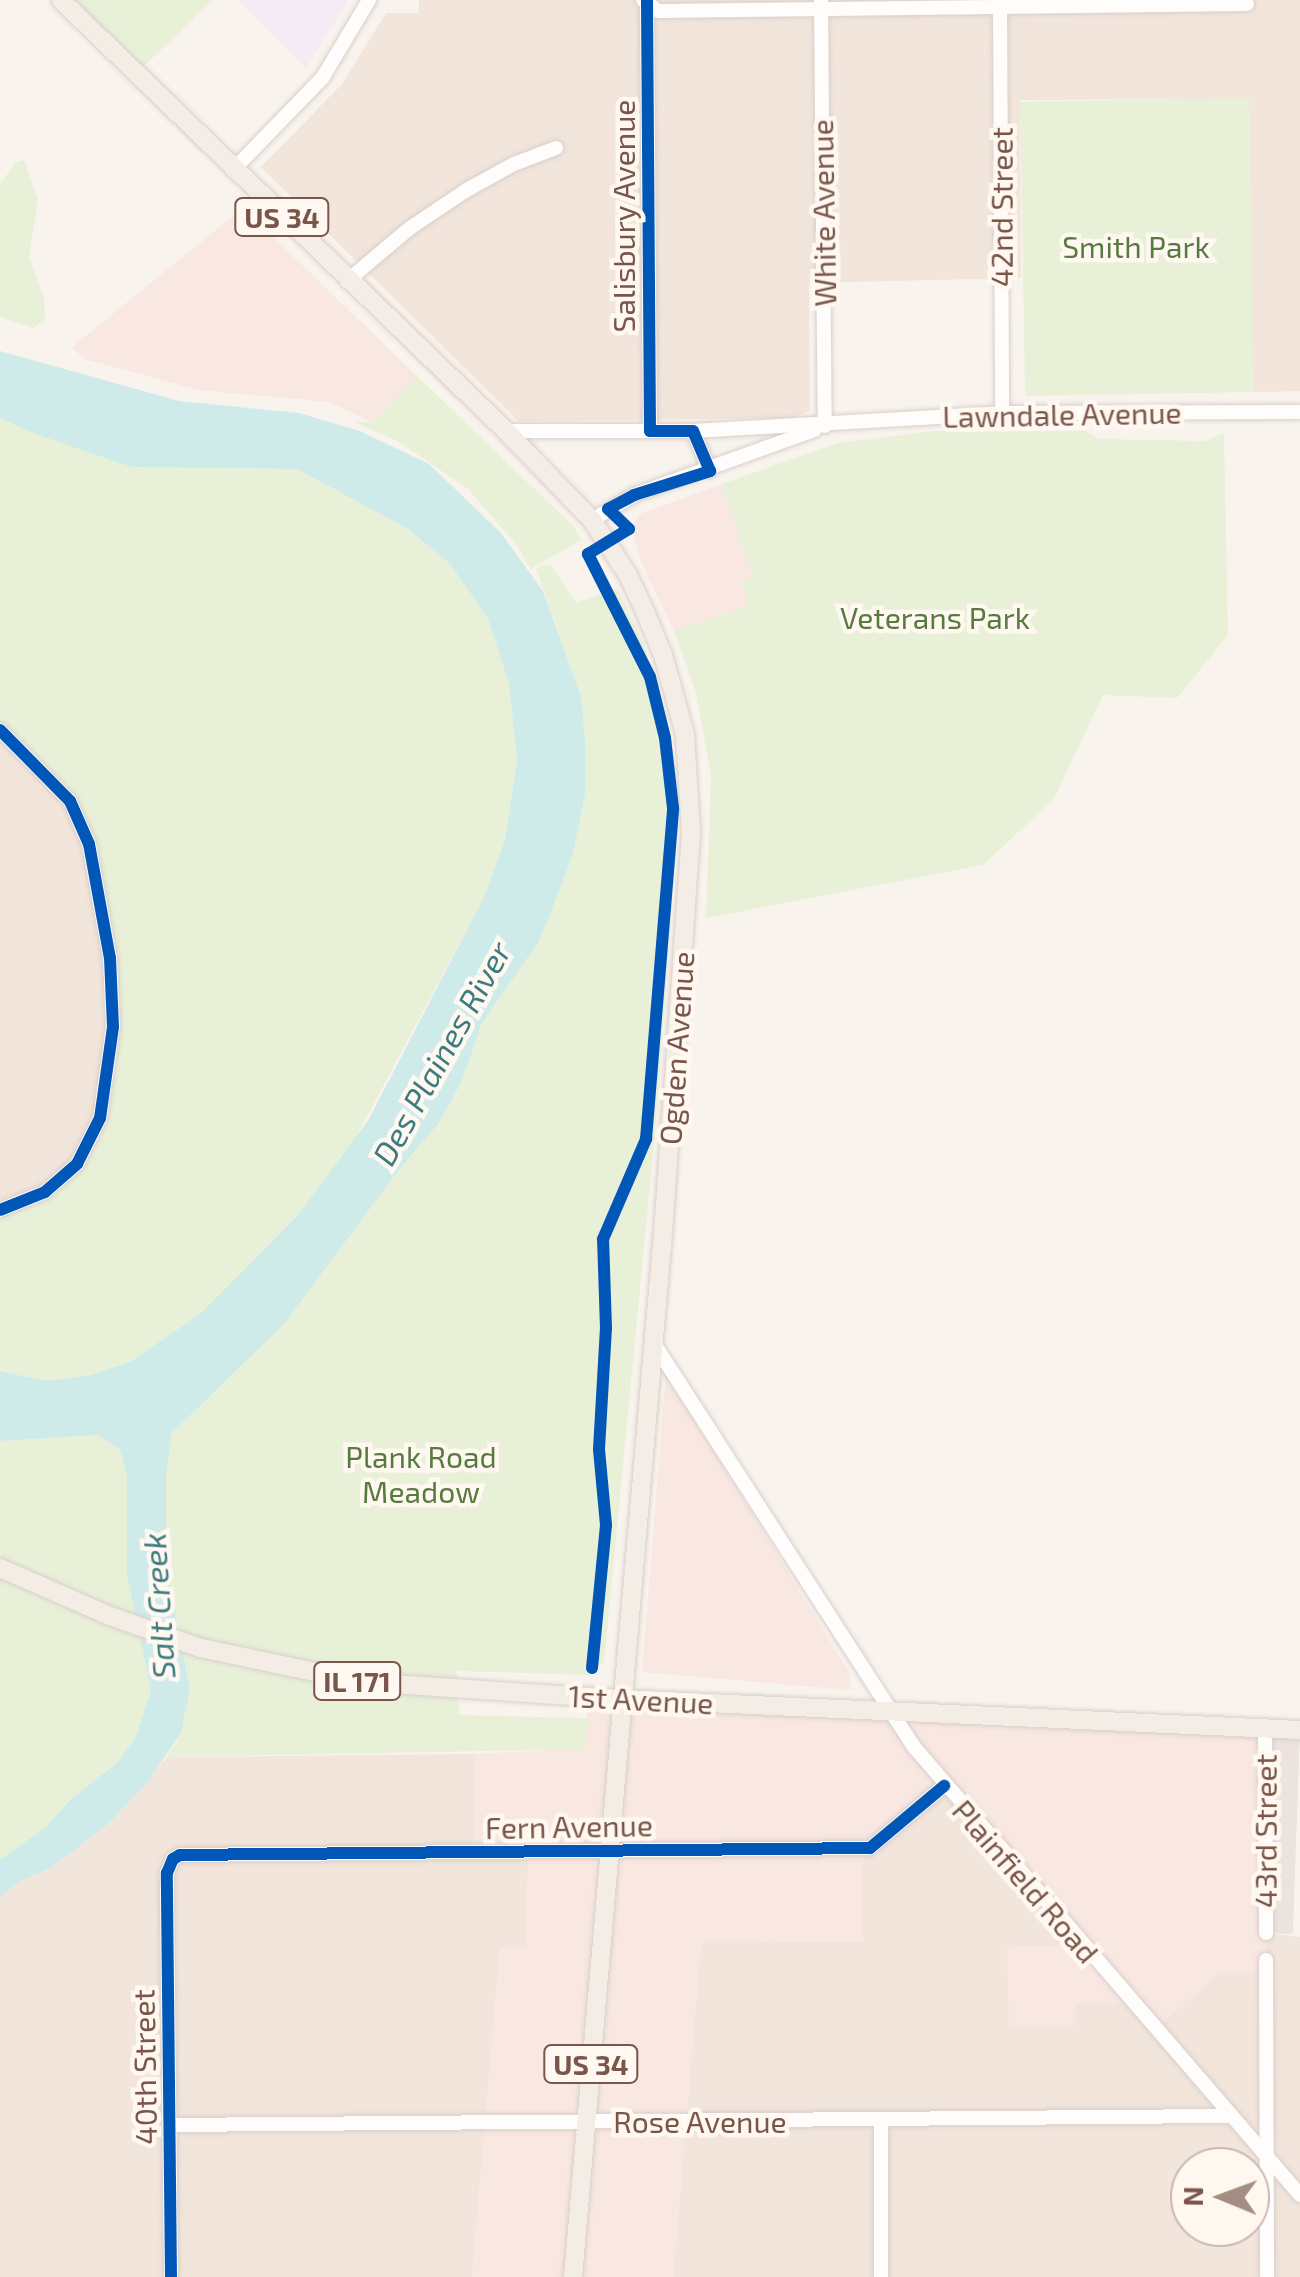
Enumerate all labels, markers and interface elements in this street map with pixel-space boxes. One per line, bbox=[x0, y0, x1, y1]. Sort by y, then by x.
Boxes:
street label: Salisbury Avenue bbox=[605, 99, 641, 333]
street label: White Avenue bbox=[803, 119, 843, 307]
street label: 42nd Street bbox=[983, 127, 1019, 287]
road number: US 34 bbox=[232, 194, 332, 240]
park label: Smith Park bbox=[1062, 228, 1210, 264]
street label: Lawndale Avenue bbox=[942, 394, 1182, 434]
park label: Veterans Park bbox=[840, 599, 1030, 635]
water label: Des Plaines River bbox=[364, 935, 518, 1171]
street label: Ogden Avenue bbox=[651, 950, 701, 1146]
park label: Plank Road Meadow bbox=[345, 1438, 497, 1508]
water label: Salt Creek bbox=[134, 1532, 182, 1680]
road number: IL 171 bbox=[312, 1658, 402, 1704]
street label: 1st Avenue bbox=[567, 1677, 715, 1721]
street label: 43rd Street bbox=[1247, 1754, 1283, 1908]
street label: Plainfield Road bbox=[945, 1792, 1107, 1970]
street label: Fern Avenue bbox=[484, 1807, 654, 1845]
street label: 40th Street bbox=[125, 1989, 163, 2145]
road number: US 34 bbox=[541, 2041, 641, 2087]
street label: Rose Avenue bbox=[613, 2103, 787, 2139]
north arrow bbox=[1170, 2147, 1270, 2247]
text: N bbox=[1175, 2186, 1209, 2207]

